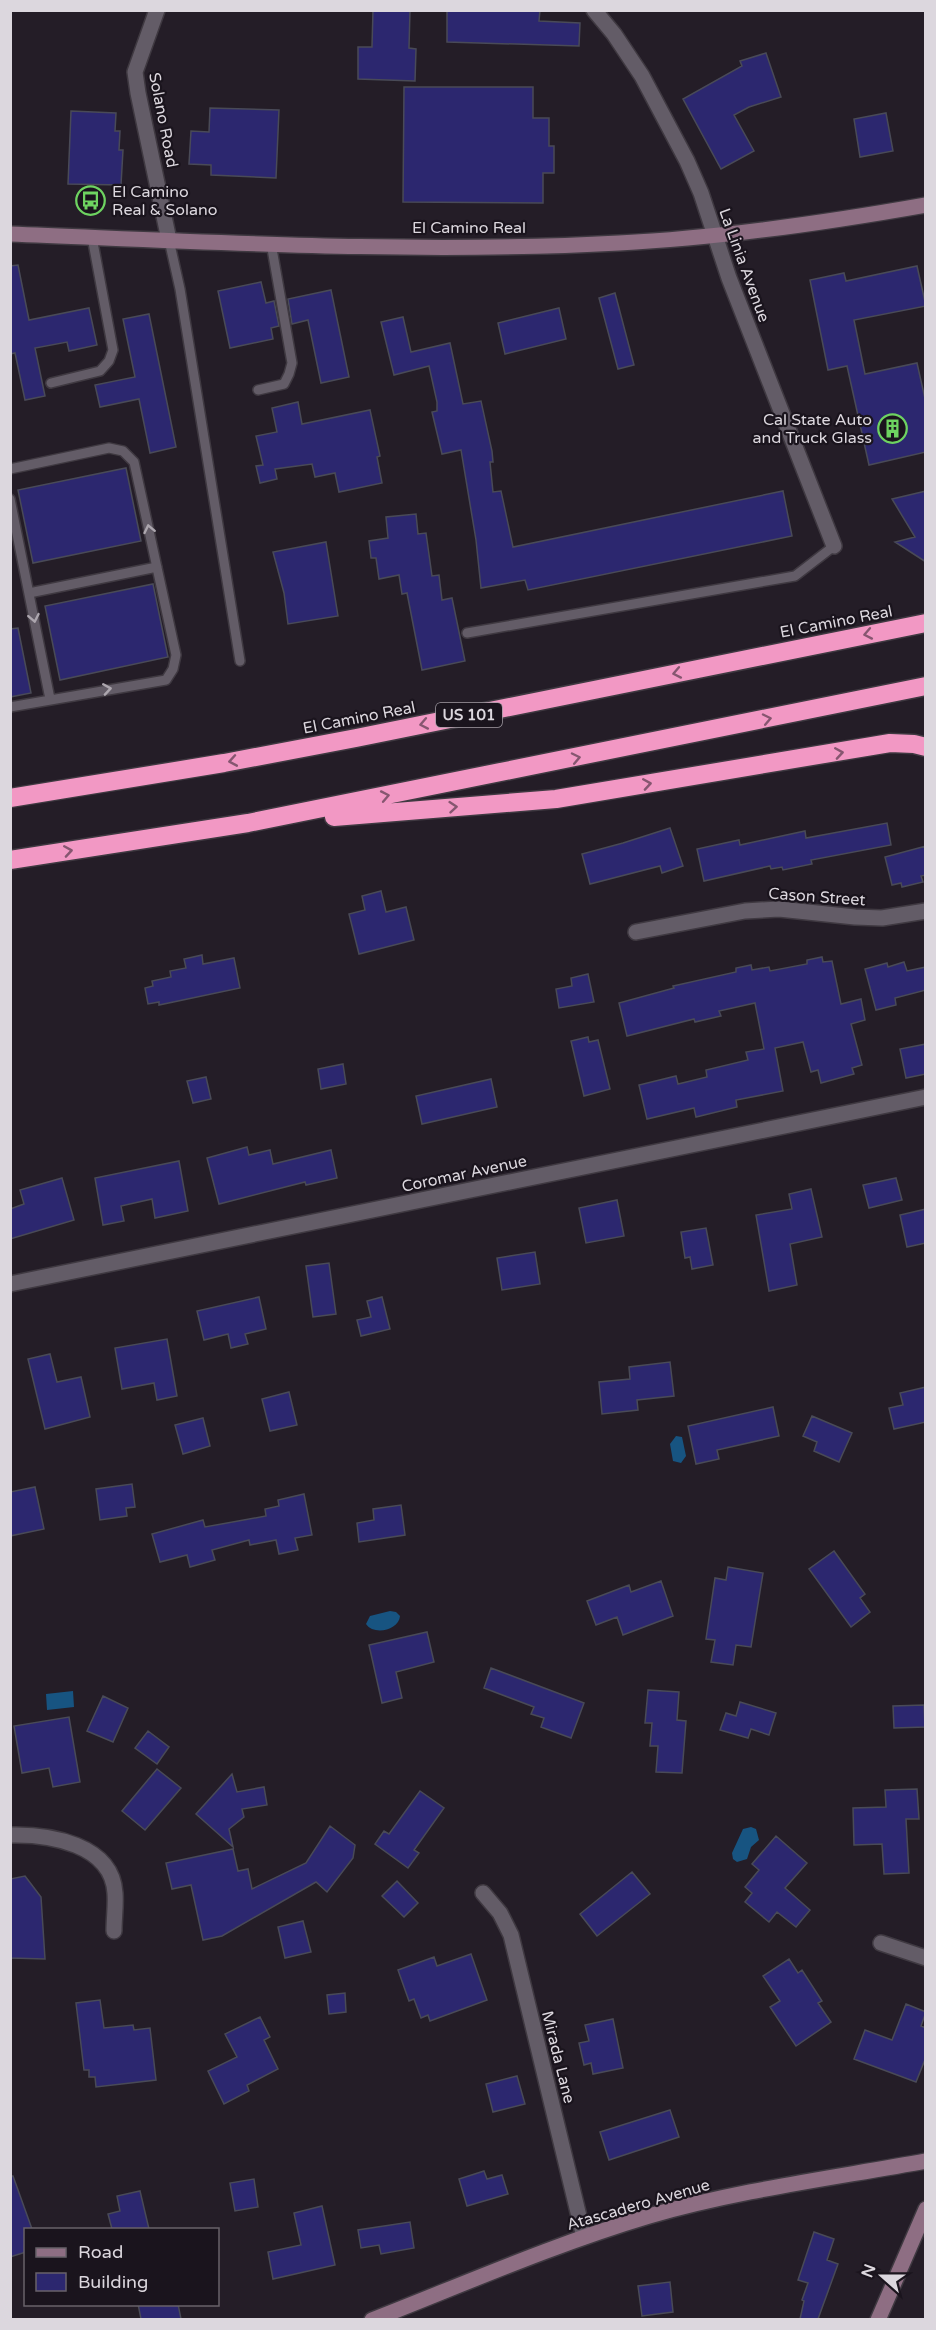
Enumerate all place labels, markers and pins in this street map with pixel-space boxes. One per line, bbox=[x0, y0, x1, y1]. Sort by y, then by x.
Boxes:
place label: El Camino Real & Solano bbox=[112, 182, 218, 220]
bus stop icon: El Camino Real & Solano bbox=[75, 184, 107, 216]
place label: Cal State Auto and Truck Glass bbox=[752, 410, 872, 448]
building icon: Cal State Auto and Truck Glass bbox=[877, 412, 909, 444]

